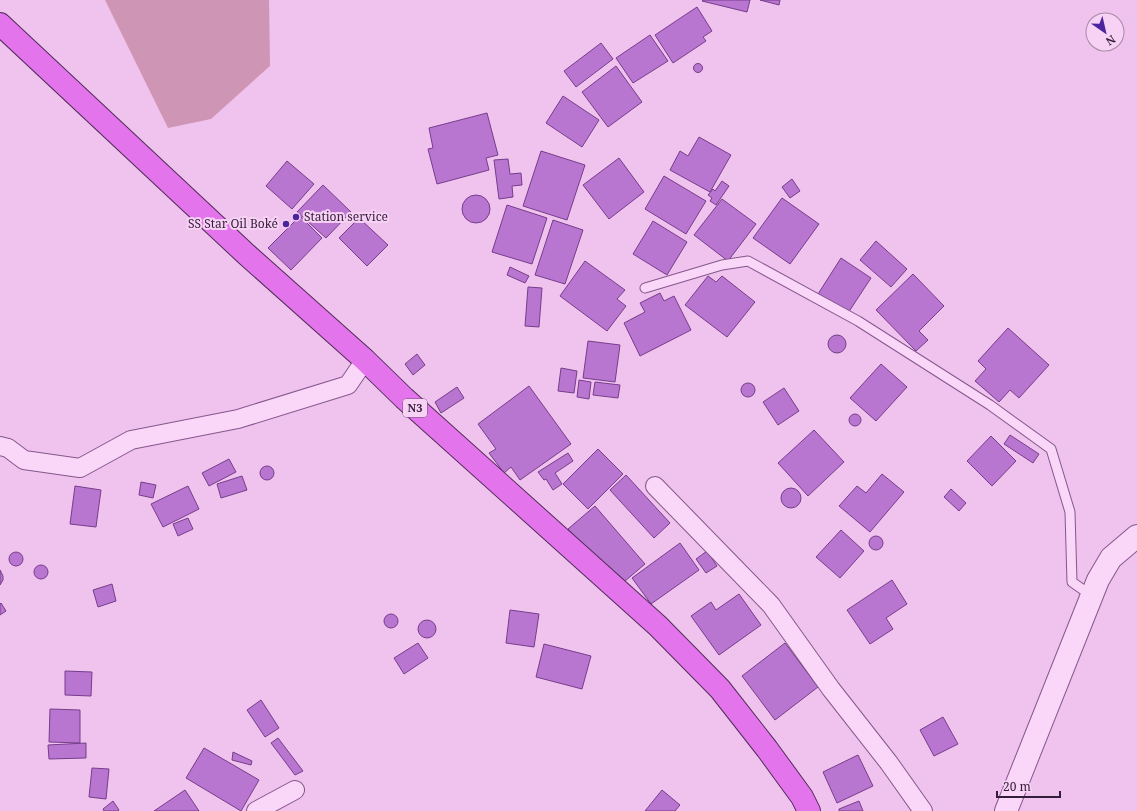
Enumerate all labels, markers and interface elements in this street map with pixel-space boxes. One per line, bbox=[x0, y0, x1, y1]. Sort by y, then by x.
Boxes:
north arrow bbox=[1085, 12, 1125, 52]
text: N bbox=[1103, 32, 1119, 50]
place label: Station service bbox=[304, 208, 388, 225]
marker: Station service bbox=[291, 212, 301, 222]
place label: SS Star Oil Boké bbox=[188, 215, 278, 232]
marker: SS Star Oil Boké bbox=[281, 219, 291, 229]
road number: N3 bbox=[403, 399, 427, 417]
scale bar bbox=[997, 773, 1060, 799]
text: 20 m bbox=[1003, 778, 1031, 795]

